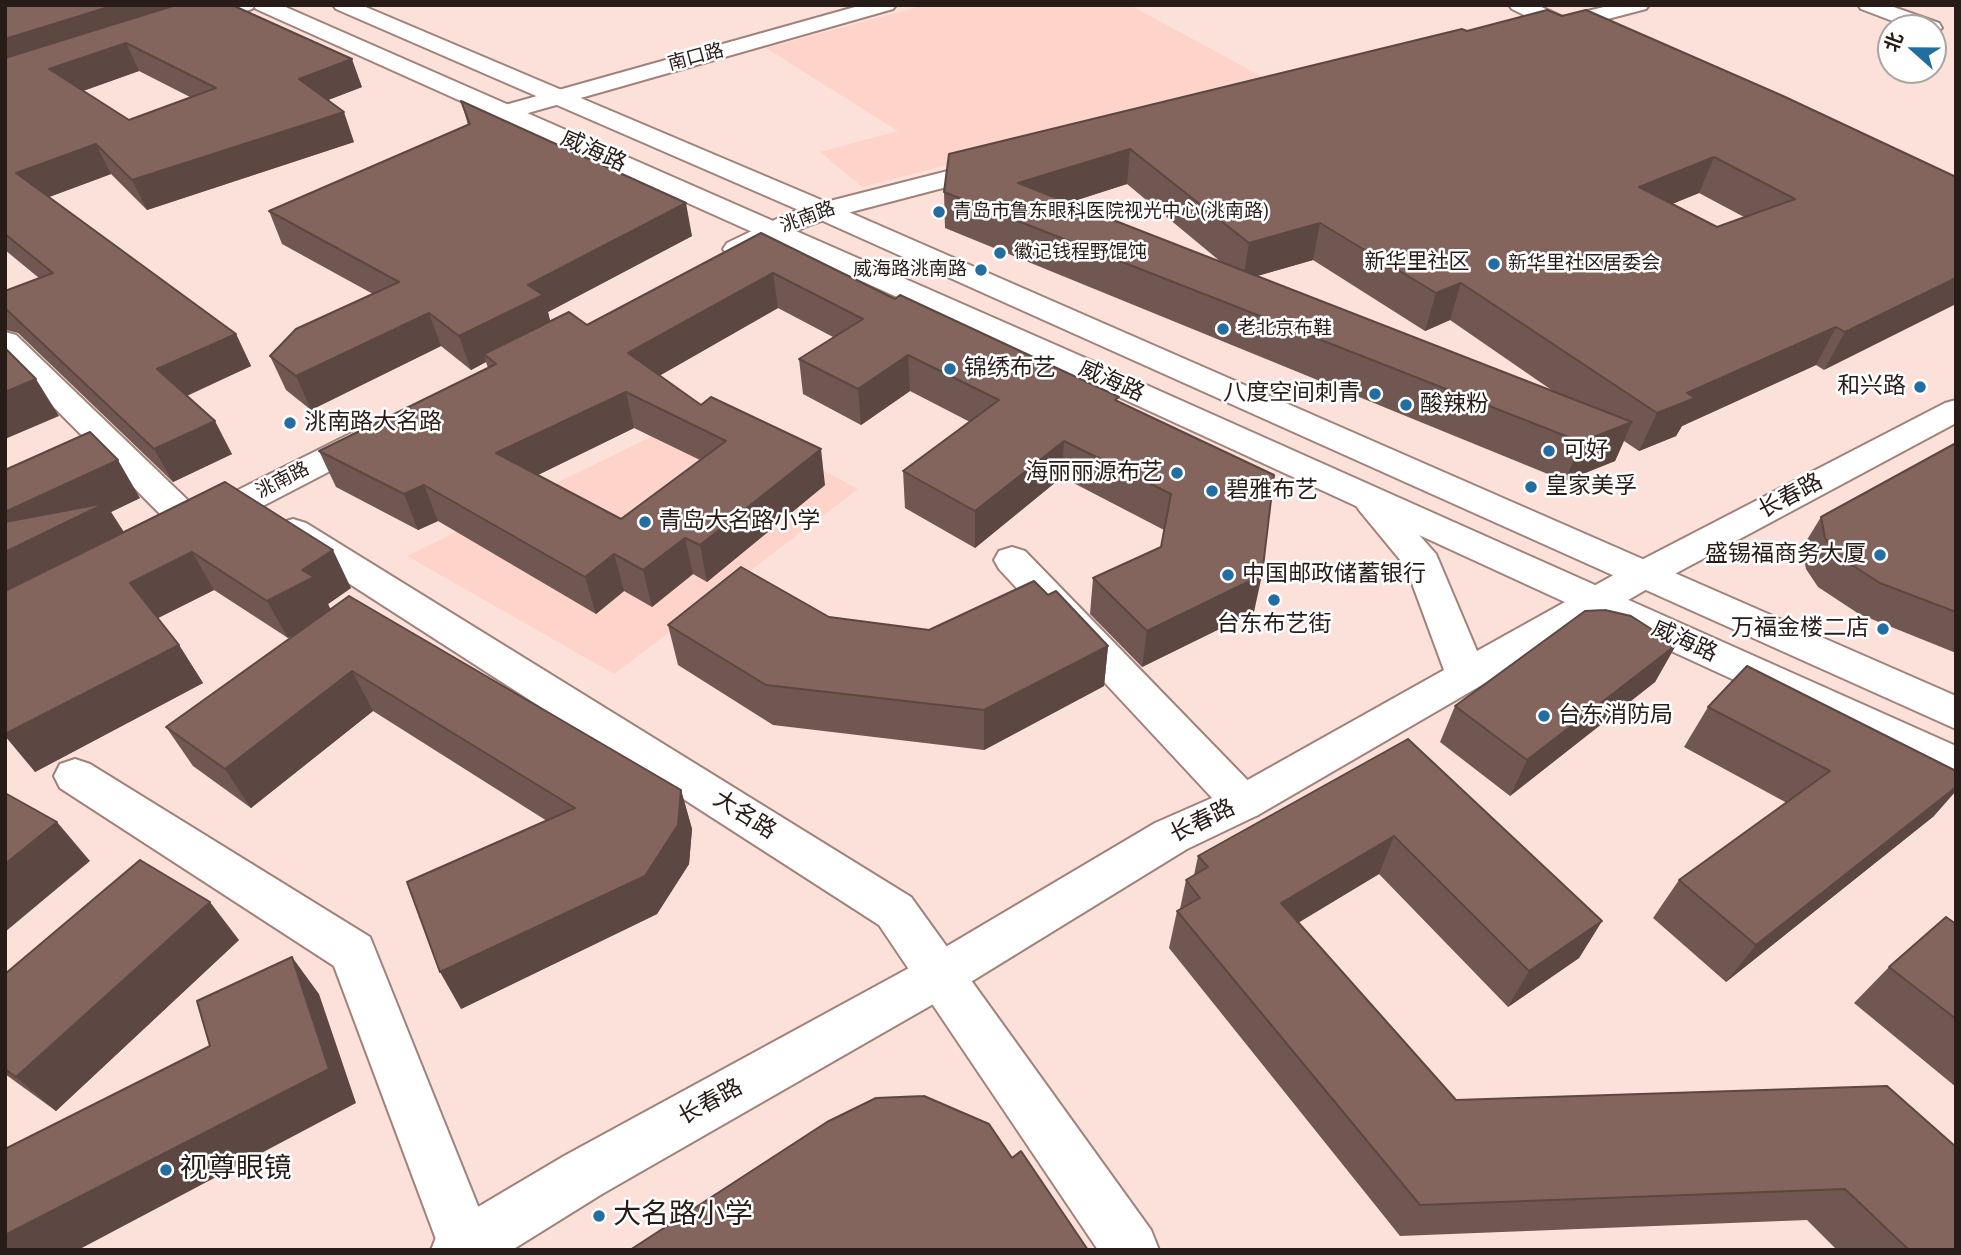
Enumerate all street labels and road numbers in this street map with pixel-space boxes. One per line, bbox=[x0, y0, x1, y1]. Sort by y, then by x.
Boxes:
street label: 南口路 bbox=[666, 40, 726, 76]
street label: 威海路 bbox=[556, 125, 630, 179]
street label: 洮南路 bbox=[777, 198, 839, 238]
street label: 威海路 bbox=[1074, 355, 1148, 409]
street label: 洮南路 bbox=[252, 458, 314, 504]
street label: 长春路 bbox=[1754, 469, 1828, 525]
street label: 威海路 bbox=[1647, 615, 1721, 669]
street label: 大名路 bbox=[707, 786, 781, 846]
street label: 长春路 bbox=[1166, 794, 1240, 850]
street label: 长春路 bbox=[674, 1074, 748, 1132]

